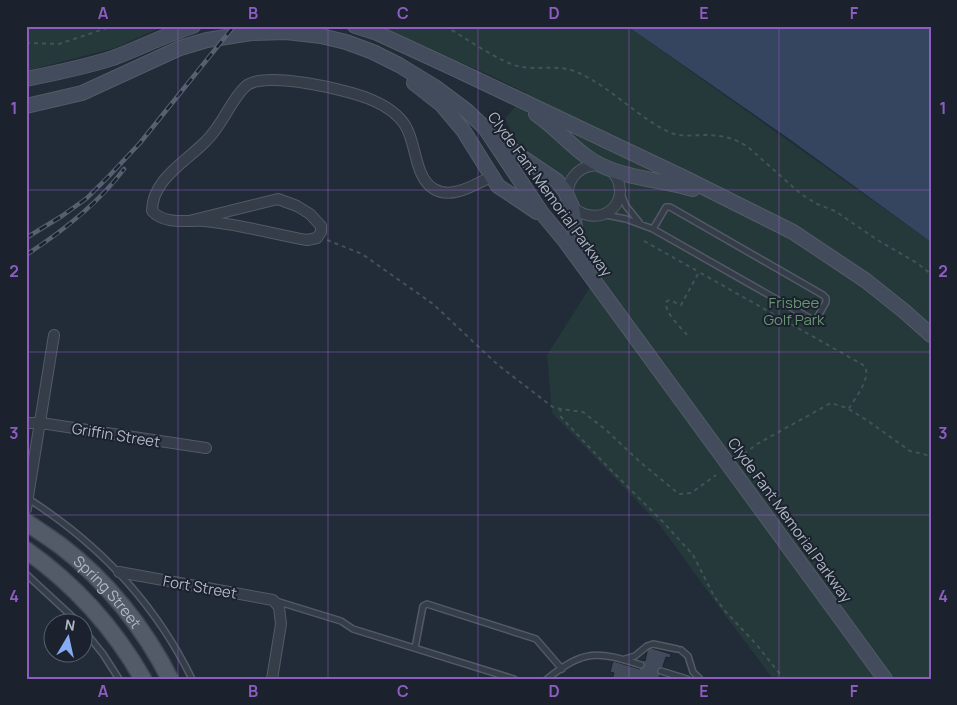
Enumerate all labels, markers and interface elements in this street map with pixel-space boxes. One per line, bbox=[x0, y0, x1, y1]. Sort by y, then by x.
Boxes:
text: A bbox=[98, 2, 109, 24]
text: B bbox=[248, 2, 258, 24]
text: C bbox=[397, 2, 409, 24]
text: D bbox=[548, 2, 560, 24]
text: E bbox=[699, 2, 709, 24]
text: F bbox=[850, 2, 859, 24]
text: 1 bbox=[10, 97, 18, 119]
text: 1 bbox=[939, 97, 947, 119]
street label: Clyde Fant Memorial Parkway bbox=[483, 107, 617, 281]
text: 2 bbox=[9, 260, 19, 282]
text: 2 bbox=[938, 260, 948, 282]
park label: Frisbee Golf Park bbox=[763, 292, 825, 330]
street label: Griffin Street bbox=[70, 418, 162, 452]
text: 3 bbox=[9, 422, 19, 444]
text: 3 bbox=[938, 422, 948, 444]
street label: Clyde Fant Memorial Parkway bbox=[723, 433, 857, 607]
street label: Spring Street bbox=[69, 550, 147, 632]
street label: Fort Street bbox=[161, 570, 239, 604]
text: 4 bbox=[9, 585, 19, 607]
text: 4 bbox=[938, 585, 948, 607]
north arrow bbox=[42, 612, 92, 662]
text: N bbox=[64, 614, 77, 635]
text: A bbox=[98, 680, 109, 702]
text: B bbox=[248, 680, 258, 702]
text: C bbox=[397, 680, 409, 702]
text: D bbox=[548, 680, 560, 702]
text: E bbox=[699, 680, 709, 702]
text: F bbox=[850, 680, 859, 702]

